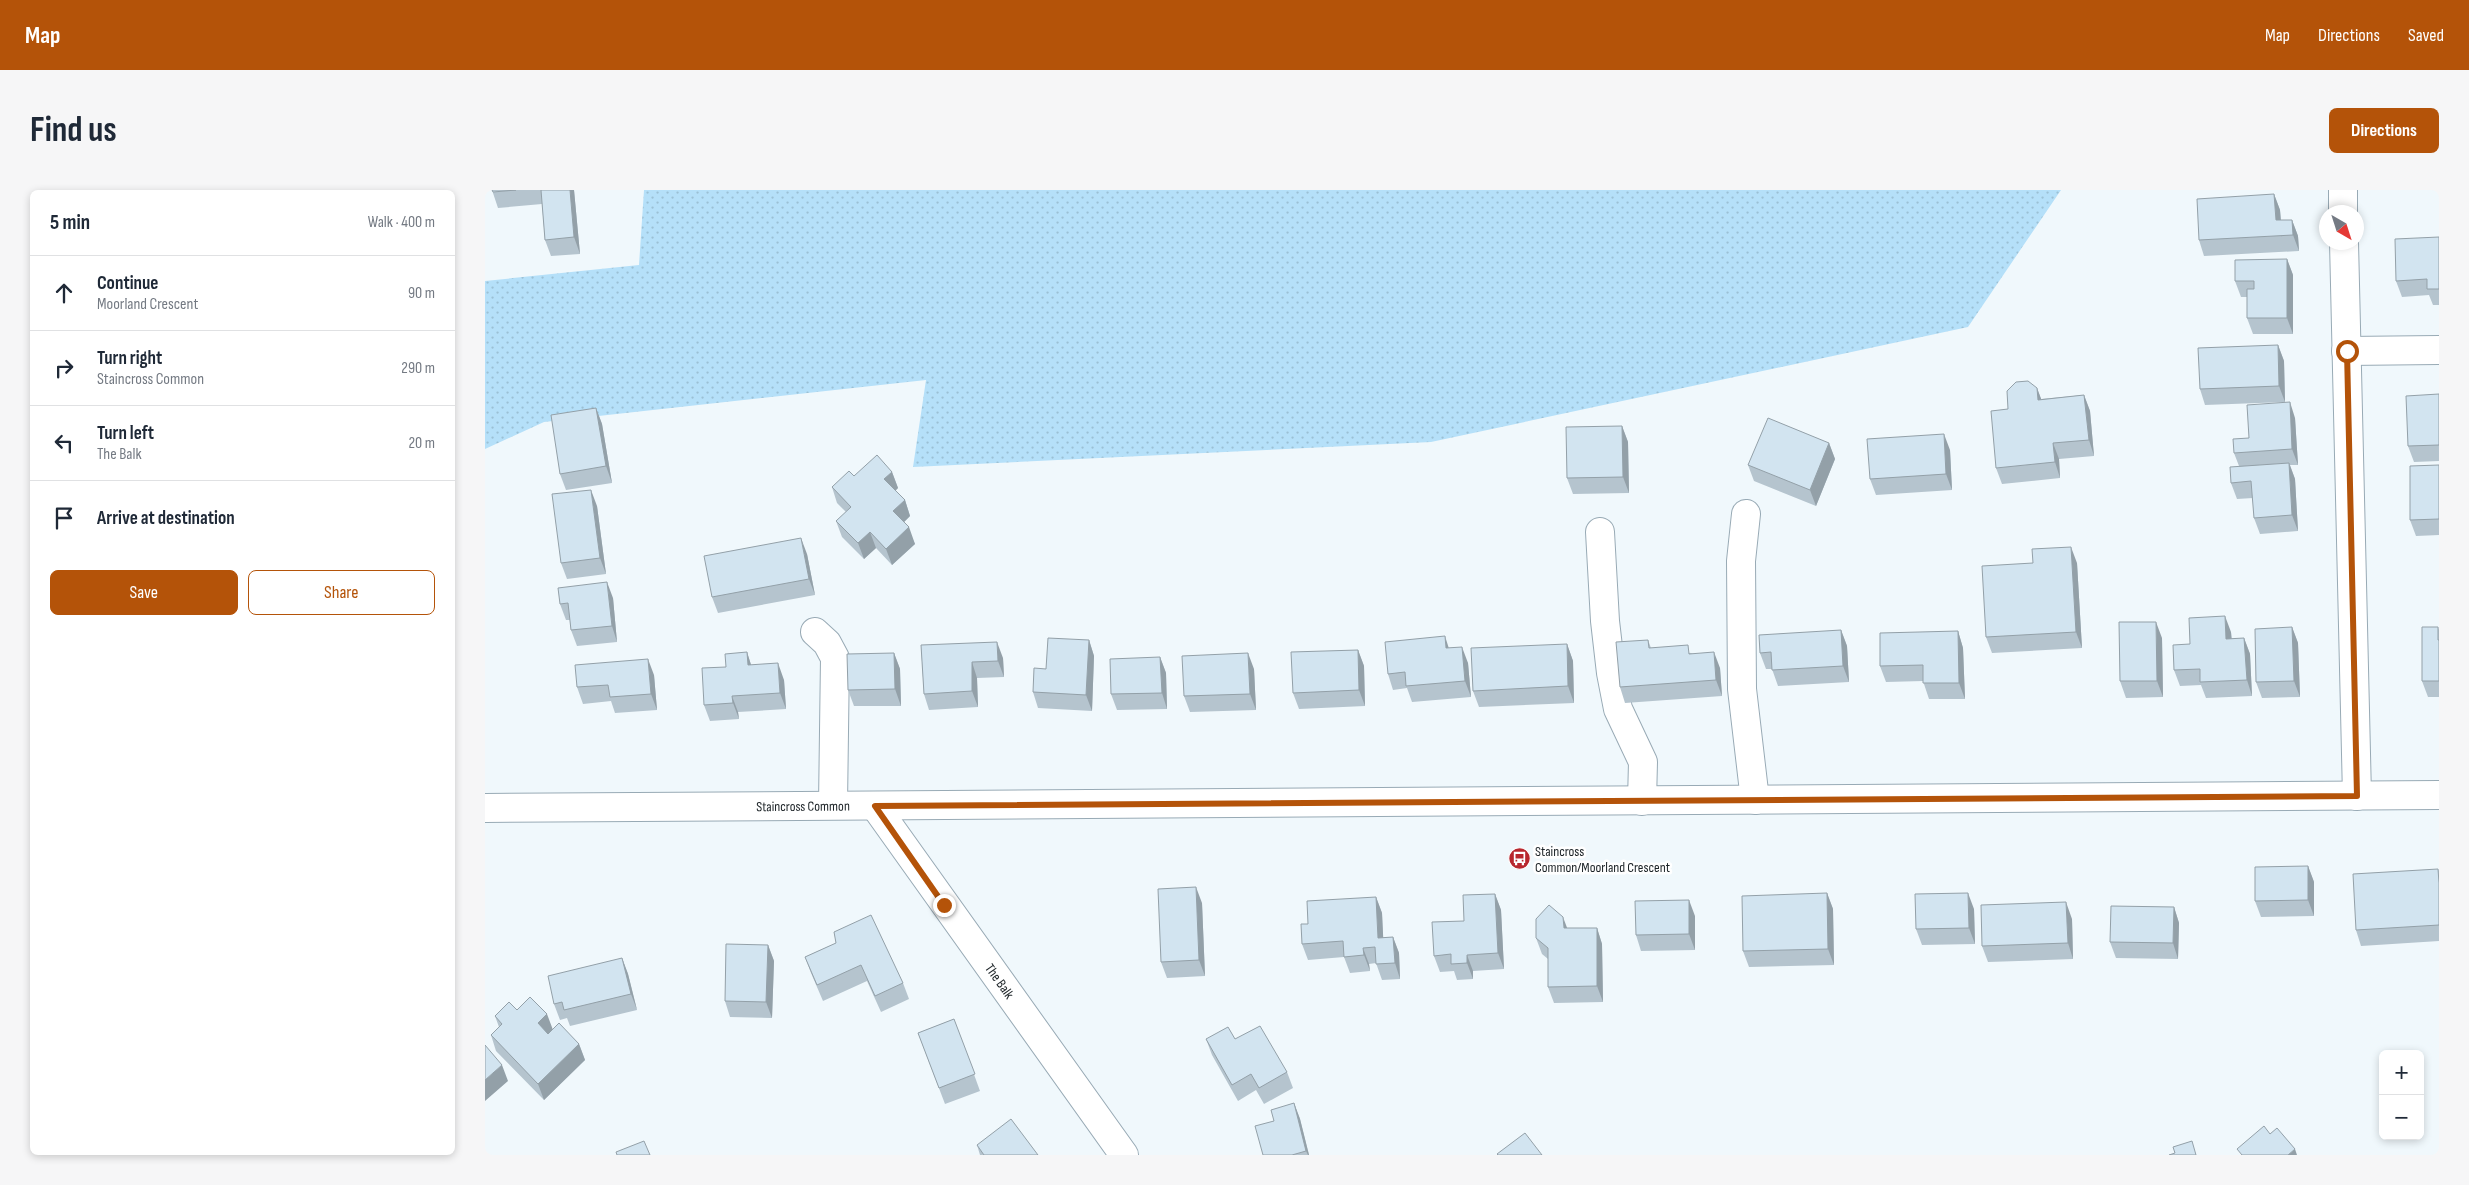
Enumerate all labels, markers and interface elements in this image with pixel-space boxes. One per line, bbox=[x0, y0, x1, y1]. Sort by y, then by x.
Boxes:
text: Map bbox=[25, 21, 60, 50]
text: Map bbox=[2265, 25, 2290, 46]
text: Directions bbox=[2318, 25, 2380, 46]
text: Saved bbox=[2408, 25, 2444, 46]
button: Directions bbox=[2329, 108, 2439, 153]
text: Find us bbox=[30, 109, 117, 152]
north arrow bbox=[2319, 205, 2364, 250]
text: 5 min bbox=[50, 210, 90, 235]
text: Walk · 400 m bbox=[368, 213, 435, 232]
text: Continue bbox=[97, 272, 158, 295]
icon: ahead bbox=[50, 279, 78, 307]
text: 90 m bbox=[408, 284, 435, 303]
text: Moorland Crescent bbox=[97, 295, 198, 314]
route start bbox=[2336, 340, 2359, 363]
text: Turn right bbox=[97, 347, 162, 370]
icon: right bbox=[50, 354, 78, 382]
text: 290 m bbox=[401, 359, 435, 378]
text: Staincross Common bbox=[97, 370, 204, 389]
text: Turn left bbox=[97, 422, 154, 445]
icon: left bbox=[50, 429, 78, 457]
text: 20 m bbox=[408, 434, 435, 453]
text: The Balk bbox=[97, 445, 142, 464]
icon: arrive bbox=[50, 504, 78, 532]
text: Arrive at destination bbox=[97, 507, 235, 530]
button: Save bbox=[50, 570, 238, 615]
button: Share bbox=[248, 570, 435, 615]
street label: Staincross Common bbox=[756, 797, 850, 815]
place label: Staincross Common/Moorland Crescent bbox=[1535, 843, 1670, 876]
bus stop icon: Staincross Common/Moorland Crescent bbox=[1507, 847, 1531, 871]
route end bbox=[933, 894, 956, 917]
street label: The Balk bbox=[982, 960, 1019, 1002]
map controls bbox=[2379, 1050, 2424, 1140]
button: + bbox=[2379, 1050, 2424, 1095]
button: − bbox=[2379, 1095, 2424, 1140]

